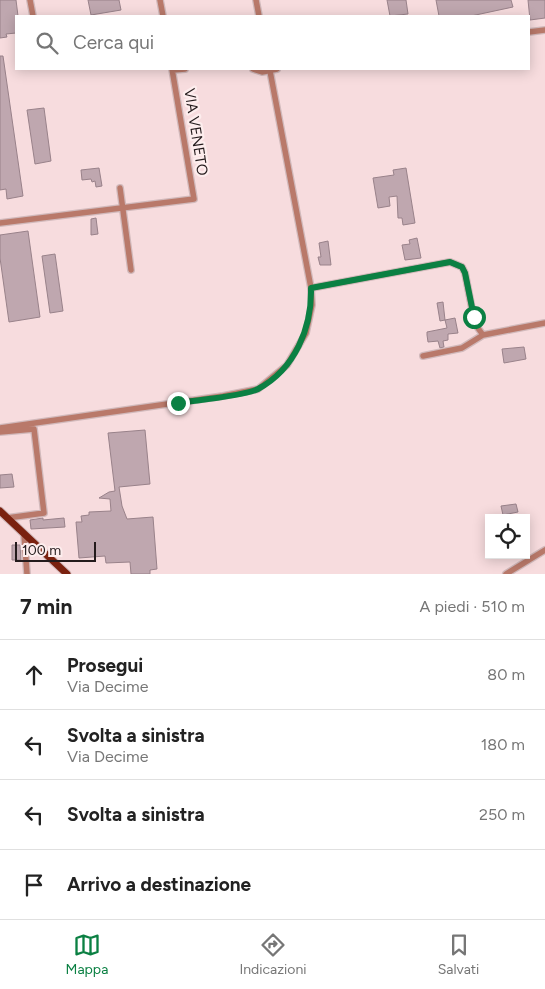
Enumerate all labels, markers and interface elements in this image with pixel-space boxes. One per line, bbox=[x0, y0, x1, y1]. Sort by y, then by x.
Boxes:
search box bbox=[15, 15, 530, 70]
icon: search bbox=[33, 29, 61, 57]
text: Cerca qui bbox=[73, 31, 154, 54]
street label: VIA VENETO bbox=[180, 87, 212, 177]
route start bbox=[463, 306, 486, 329]
route end bbox=[167, 392, 190, 415]
map controls bbox=[485, 514, 530, 559]
button: locate bbox=[485, 514, 530, 559]
scale bar bbox=[15, 539, 96, 562]
text: 100 m bbox=[22, 542, 61, 559]
text: 7 min bbox=[20, 594, 72, 619]
text: A piedi · 510 m bbox=[420, 597, 525, 616]
text: Prosegui bbox=[67, 654, 143, 677]
icon: ahead bbox=[20, 661, 48, 689]
text: 80 m bbox=[487, 665, 525, 684]
text: Via Decime bbox=[67, 677, 148, 696]
text: Svolta a sinistra bbox=[67, 724, 205, 747]
icon: left bbox=[20, 731, 48, 759]
text: 180 m bbox=[481, 735, 525, 754]
text: Via Decime bbox=[67, 747, 148, 766]
icon: left bbox=[20, 801, 48, 829]
text: Svolta a sinistra bbox=[67, 803, 205, 826]
text: 250 m bbox=[479, 805, 525, 824]
icon: arrive bbox=[20, 871, 48, 899]
text: Arrivo a destinazione bbox=[67, 873, 251, 896]
tab: Mappa bbox=[66, 931, 108, 978]
tab: Indicazioni bbox=[239, 931, 307, 978]
tab: Salvati bbox=[438, 931, 479, 978]

